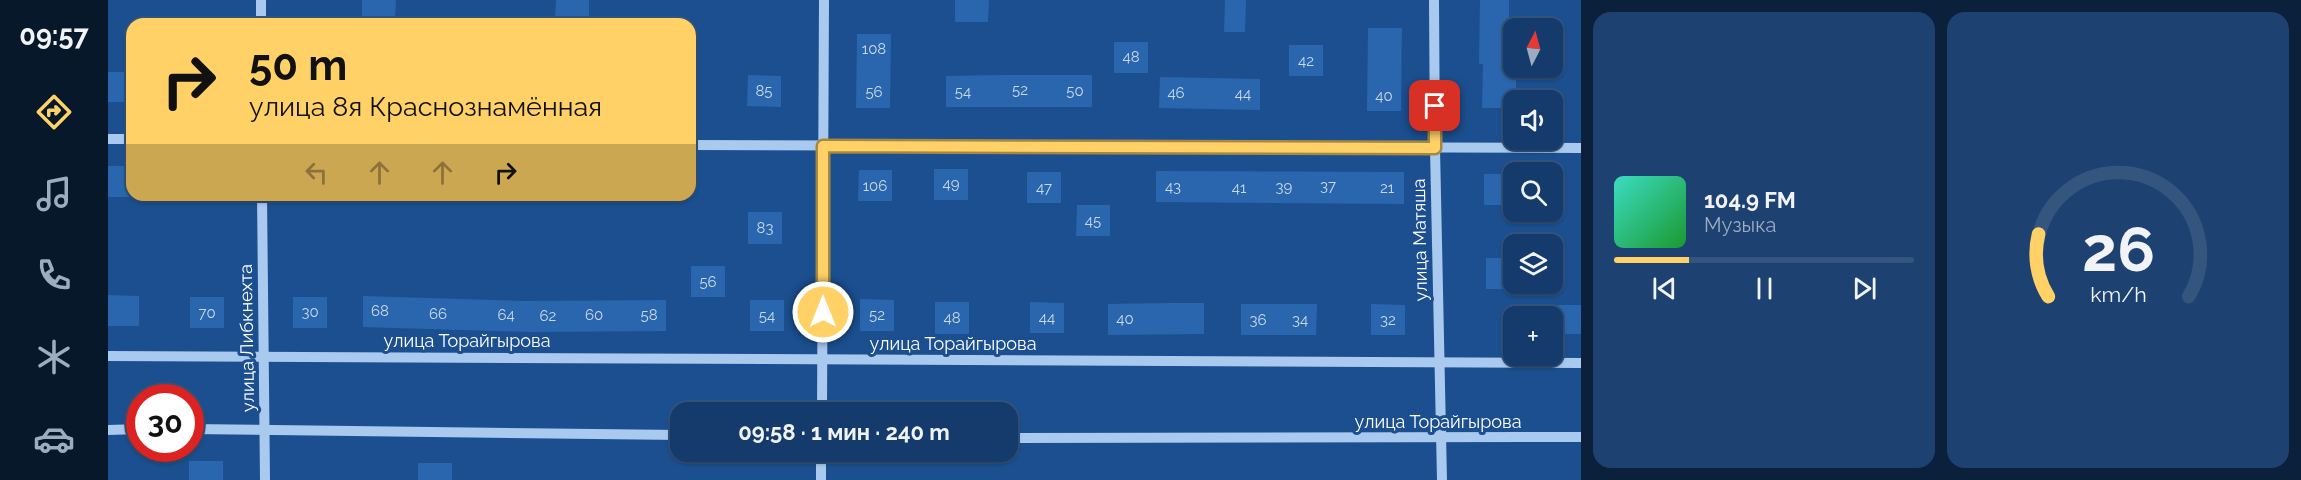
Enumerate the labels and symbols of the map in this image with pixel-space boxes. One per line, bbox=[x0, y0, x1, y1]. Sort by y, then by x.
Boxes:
north arrow bbox=[1503, 18, 1563, 78]
house number: 108 bbox=[862, 40, 886, 58]
house number: 48 bbox=[1122, 48, 1140, 66]
house number: 42 bbox=[1298, 52, 1314, 70]
pin bbox=[1409, 80, 1460, 131]
house number: 52 bbox=[1012, 81, 1028, 99]
house number: 85 bbox=[755, 82, 773, 100]
house number: 50 bbox=[1066, 82, 1084, 100]
house number: 56 bbox=[865, 83, 883, 101]
house number: 54 bbox=[955, 83, 971, 101]
house number: 46 bbox=[1167, 84, 1185, 102]
house number: 44 bbox=[1235, 85, 1251, 103]
house number: 40 bbox=[1375, 87, 1393, 105]
house number: 49 bbox=[943, 175, 960, 193]
house number: 106 bbox=[863, 177, 887, 195]
house number: 37 bbox=[1320, 177, 1336, 195]
house number: 43 bbox=[1165, 178, 1181, 196]
house number: 39 bbox=[1276, 178, 1293, 196]
street label: улица Матяша bbox=[1408, 178, 1431, 302]
house number: 47 bbox=[1036, 179, 1052, 197]
house number: 41 bbox=[1232, 179, 1247, 197]
house number: 21 bbox=[1380, 179, 1395, 197]
house number: 45 bbox=[1085, 212, 1101, 230]
house number: 83 bbox=[757, 219, 773, 237]
street label: улица Либкнехта bbox=[235, 264, 258, 412]
house number: 56 bbox=[699, 273, 717, 291]
position arrow bbox=[791, 280, 855, 344]
house number: 68 bbox=[371, 302, 389, 320]
house number: 30 bbox=[301, 303, 319, 321]
house number: 70 bbox=[198, 304, 216, 322]
house number: 66 bbox=[429, 305, 447, 323]
house number: 64 bbox=[497, 306, 515, 324]
house number: 60 bbox=[585, 306, 603, 324]
house number: 58 bbox=[640, 306, 658, 324]
house number: 52 bbox=[869, 306, 885, 324]
house number: 62 bbox=[540, 307, 557, 325]
house number: 54 bbox=[759, 307, 775, 325]
house number: 48 bbox=[943, 309, 961, 327]
house number: 44 bbox=[1039, 309, 1055, 327]
house number: 40 bbox=[1116, 310, 1134, 328]
house number: 36 bbox=[1249, 311, 1267, 329]
house number: 34 bbox=[1292, 311, 1308, 329]
house number: 32 bbox=[1380, 311, 1396, 329]
street label: улица Торайгырова bbox=[383, 330, 551, 351]
street label: улица Торайгырова bbox=[869, 333, 1037, 354]
speed limit sign: 30 bbox=[126, 384, 204, 462]
street label: улица Торайгырова bbox=[1354, 411, 1522, 432]

